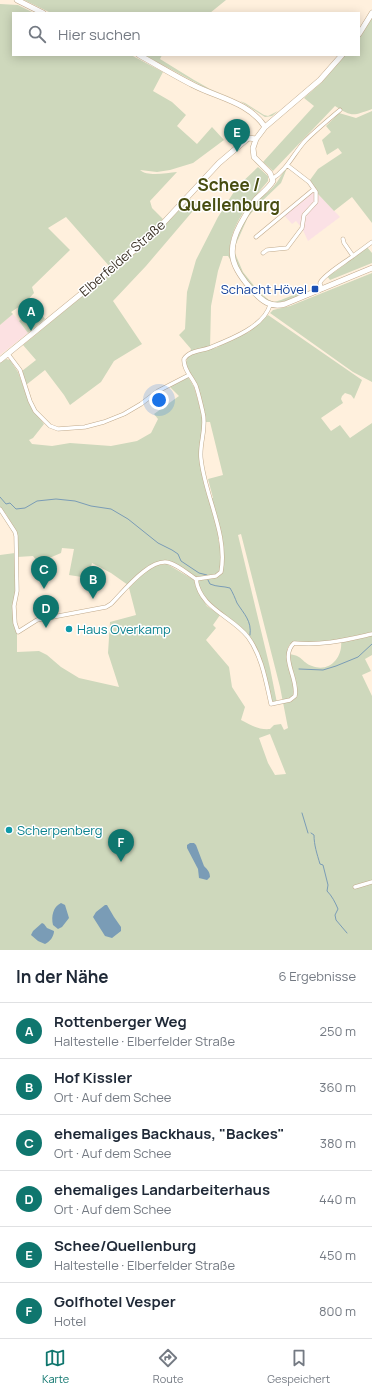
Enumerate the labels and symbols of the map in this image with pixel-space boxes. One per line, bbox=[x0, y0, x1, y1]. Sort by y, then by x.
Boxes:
pin: E bbox=[224, 119, 250, 152]
district label: Schee / Quellenburg bbox=[178, 173, 280, 216]
street label: Elberfelder Straße bbox=[75, 215, 169, 300]
place label: Schacht Hövel bbox=[221, 280, 307, 298]
marker: Schacht Hövel bbox=[310, 284, 320, 294]
pin: A bbox=[18, 298, 44, 331]
your location bbox=[149, 390, 169, 410]
pin: C bbox=[31, 556, 57, 589]
pin: B bbox=[80, 566, 106, 599]
pin: D bbox=[33, 595, 59, 628]
place label: Haus Overkamp bbox=[77, 620, 171, 638]
marker: Haus Overkamp bbox=[64, 624, 74, 634]
place label: Scherpenberg bbox=[17, 821, 102, 839]
marker: Scherpenberg bbox=[4, 825, 14, 835]
pin: F bbox=[108, 829, 134, 862]

